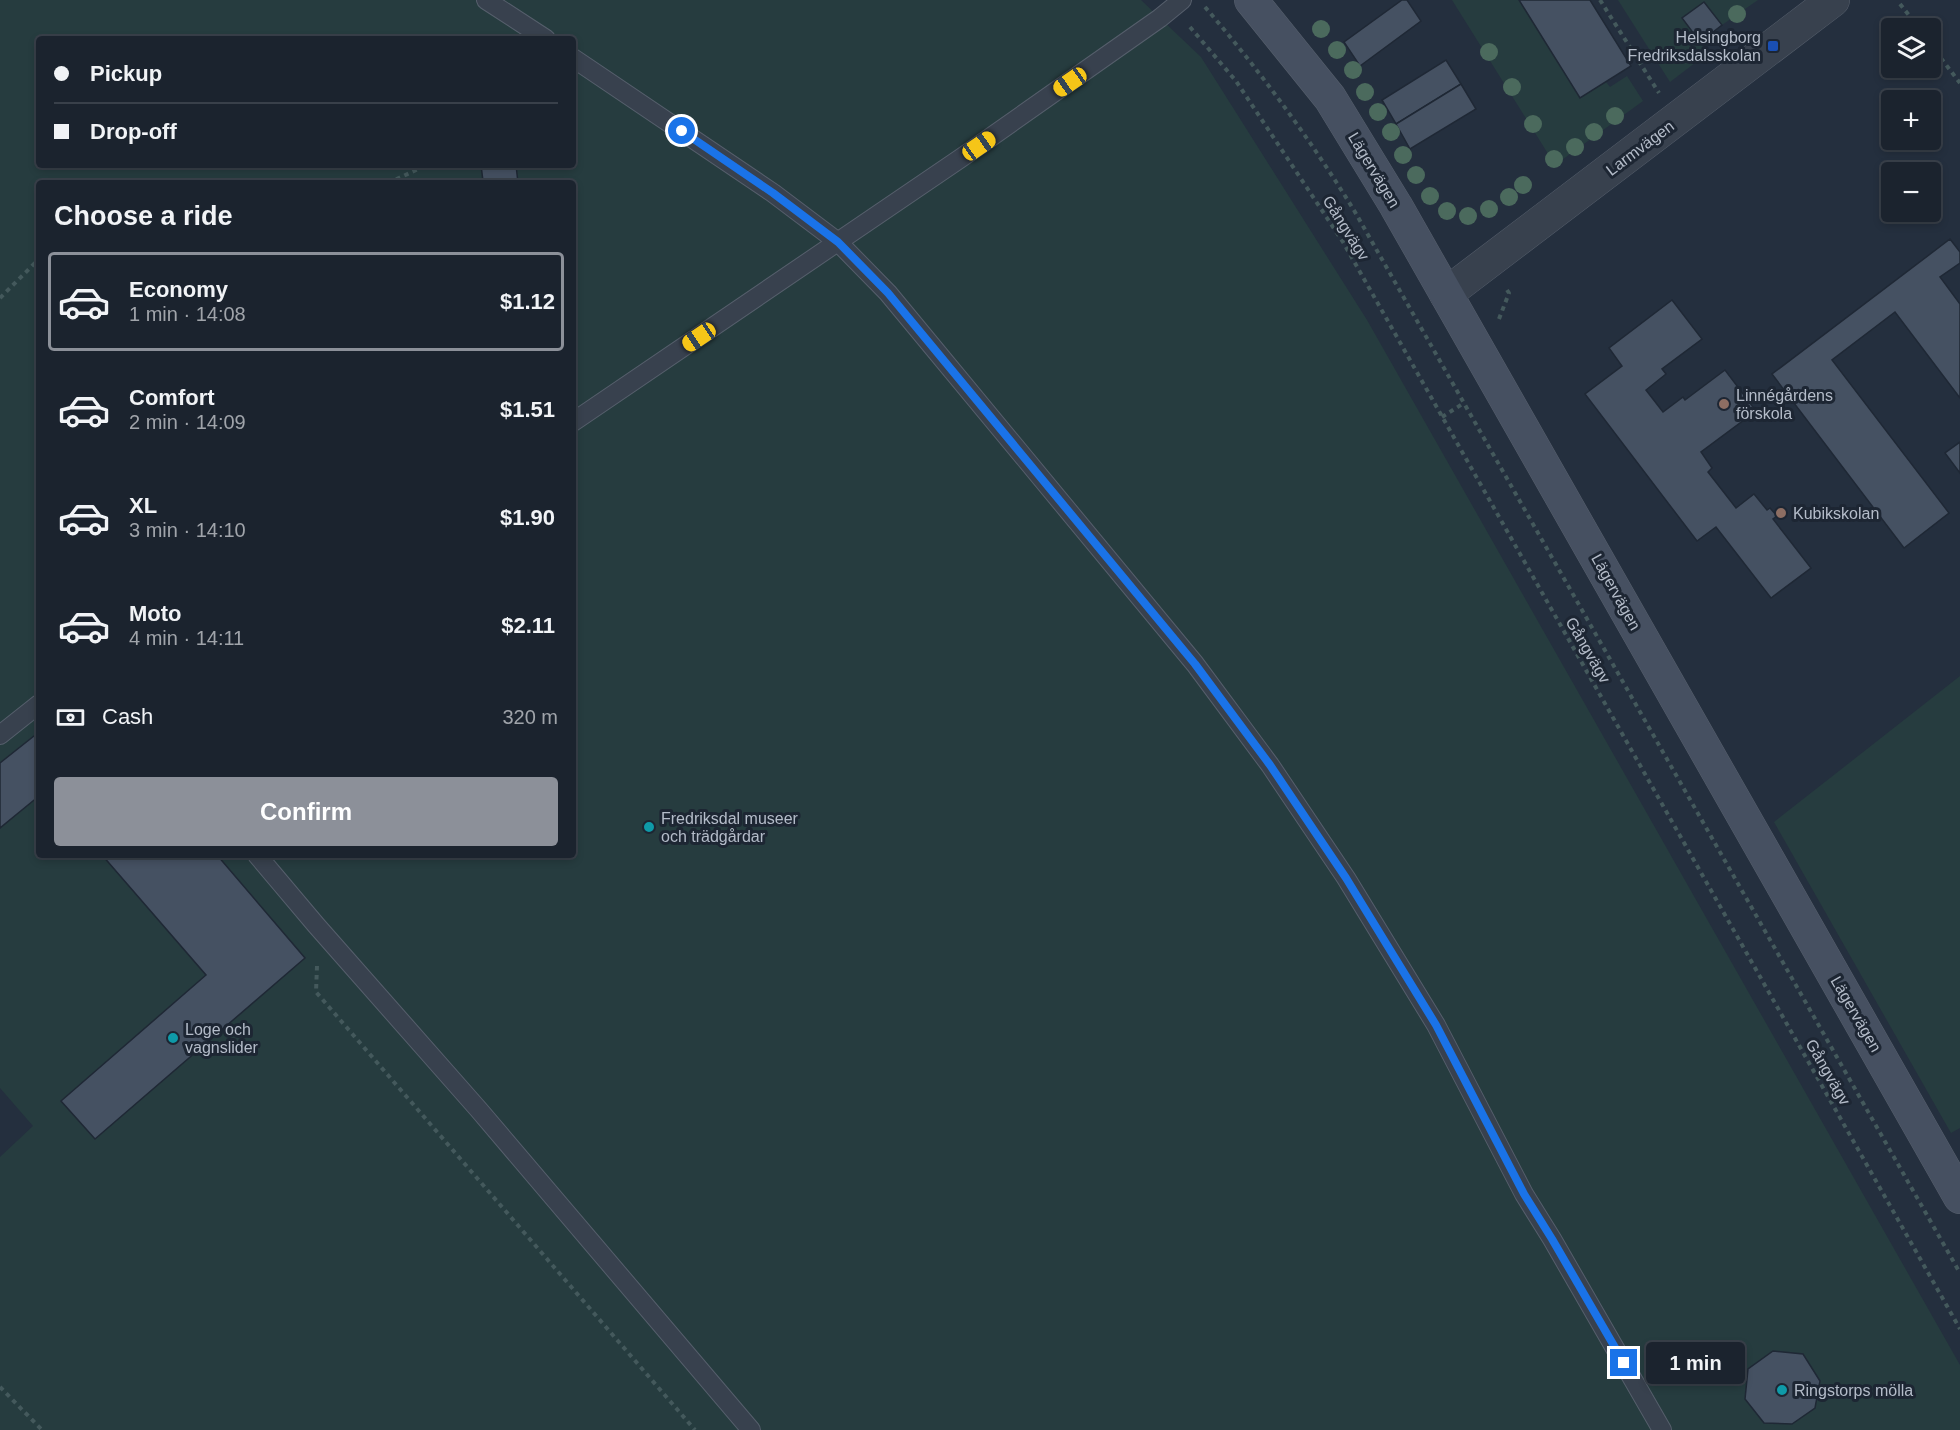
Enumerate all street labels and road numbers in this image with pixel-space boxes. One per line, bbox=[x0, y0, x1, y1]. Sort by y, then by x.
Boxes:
street label: Larmvägen bbox=[1603, 117, 1677, 179]
street label: Lägervägen bbox=[1345, 129, 1403, 211]
street label: Gångvägv bbox=[1319, 193, 1373, 263]
street label: Lägervägen bbox=[1588, 551, 1644, 633]
street label: Gångvägv bbox=[1562, 614, 1614, 686]
street label: Lägervägen bbox=[1828, 973, 1884, 1055]
street label: Gångvägv bbox=[1802, 1036, 1854, 1108]

